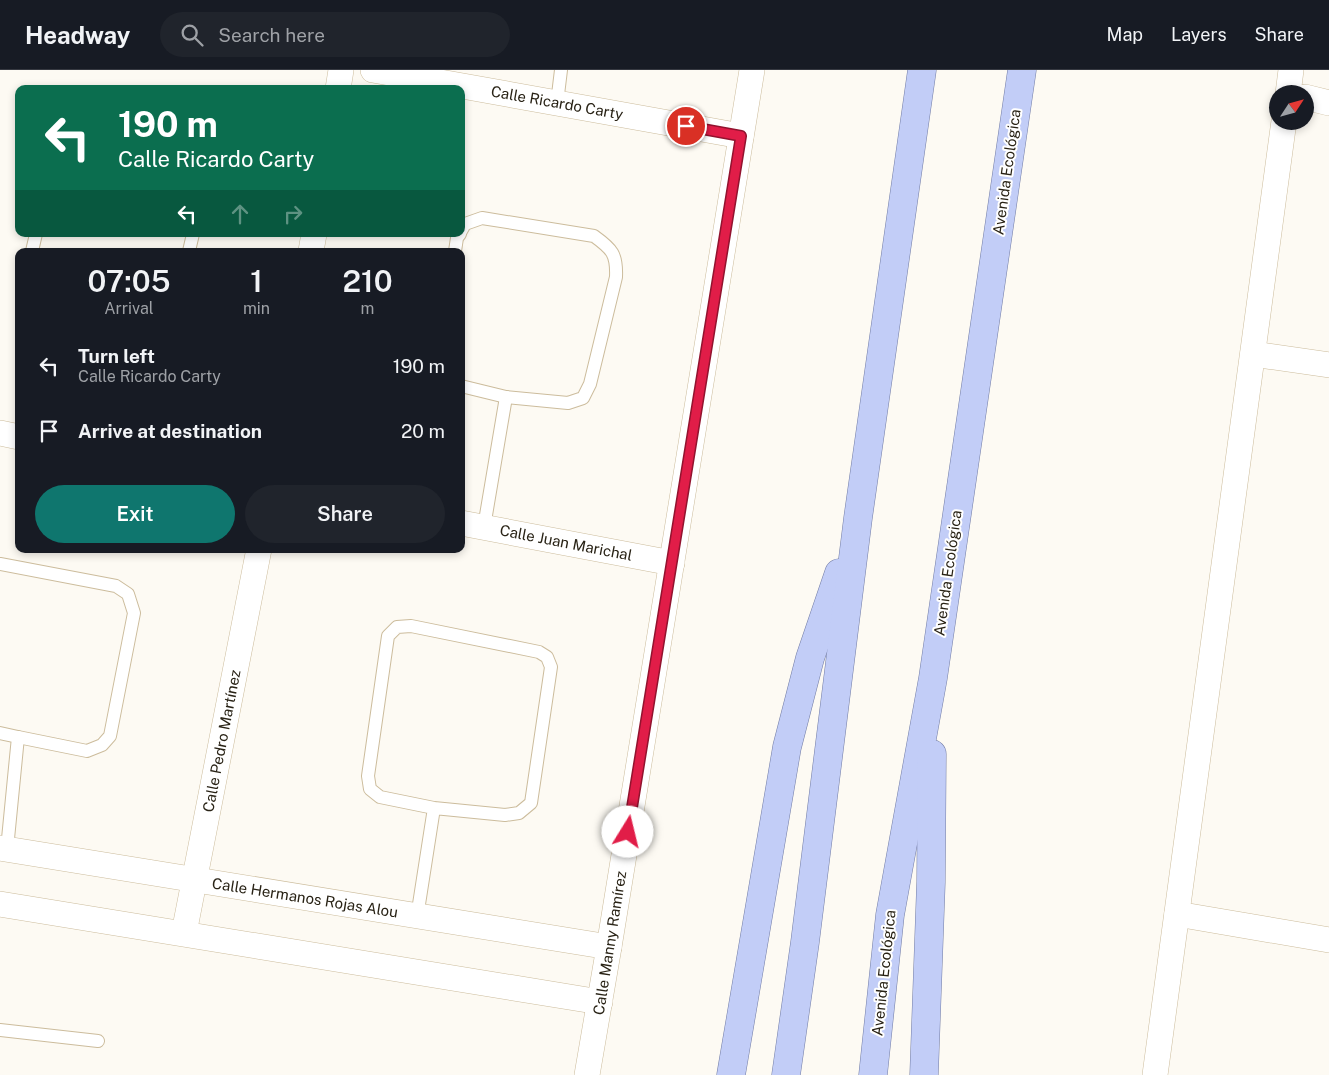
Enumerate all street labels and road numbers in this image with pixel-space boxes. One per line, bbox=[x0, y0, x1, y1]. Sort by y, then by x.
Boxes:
street label: Calle Ricardo Carty bbox=[490, 83, 624, 123]
street label: Avenida Ecológica bbox=[989, 108, 1024, 236]
street label: Avenida Ecológica bbox=[930, 509, 965, 637]
street label: Calle Juan Marichal bbox=[498, 521, 634, 564]
street label: Calle Pedro Martínez bbox=[199, 668, 244, 814]
street label: Calle Manny Ramírez bbox=[590, 870, 629, 1016]
street label: Calle Hermanos Rojas Alou bbox=[211, 874, 399, 921]
street label: Avenida Ecológica bbox=[868, 909, 899, 1037]

